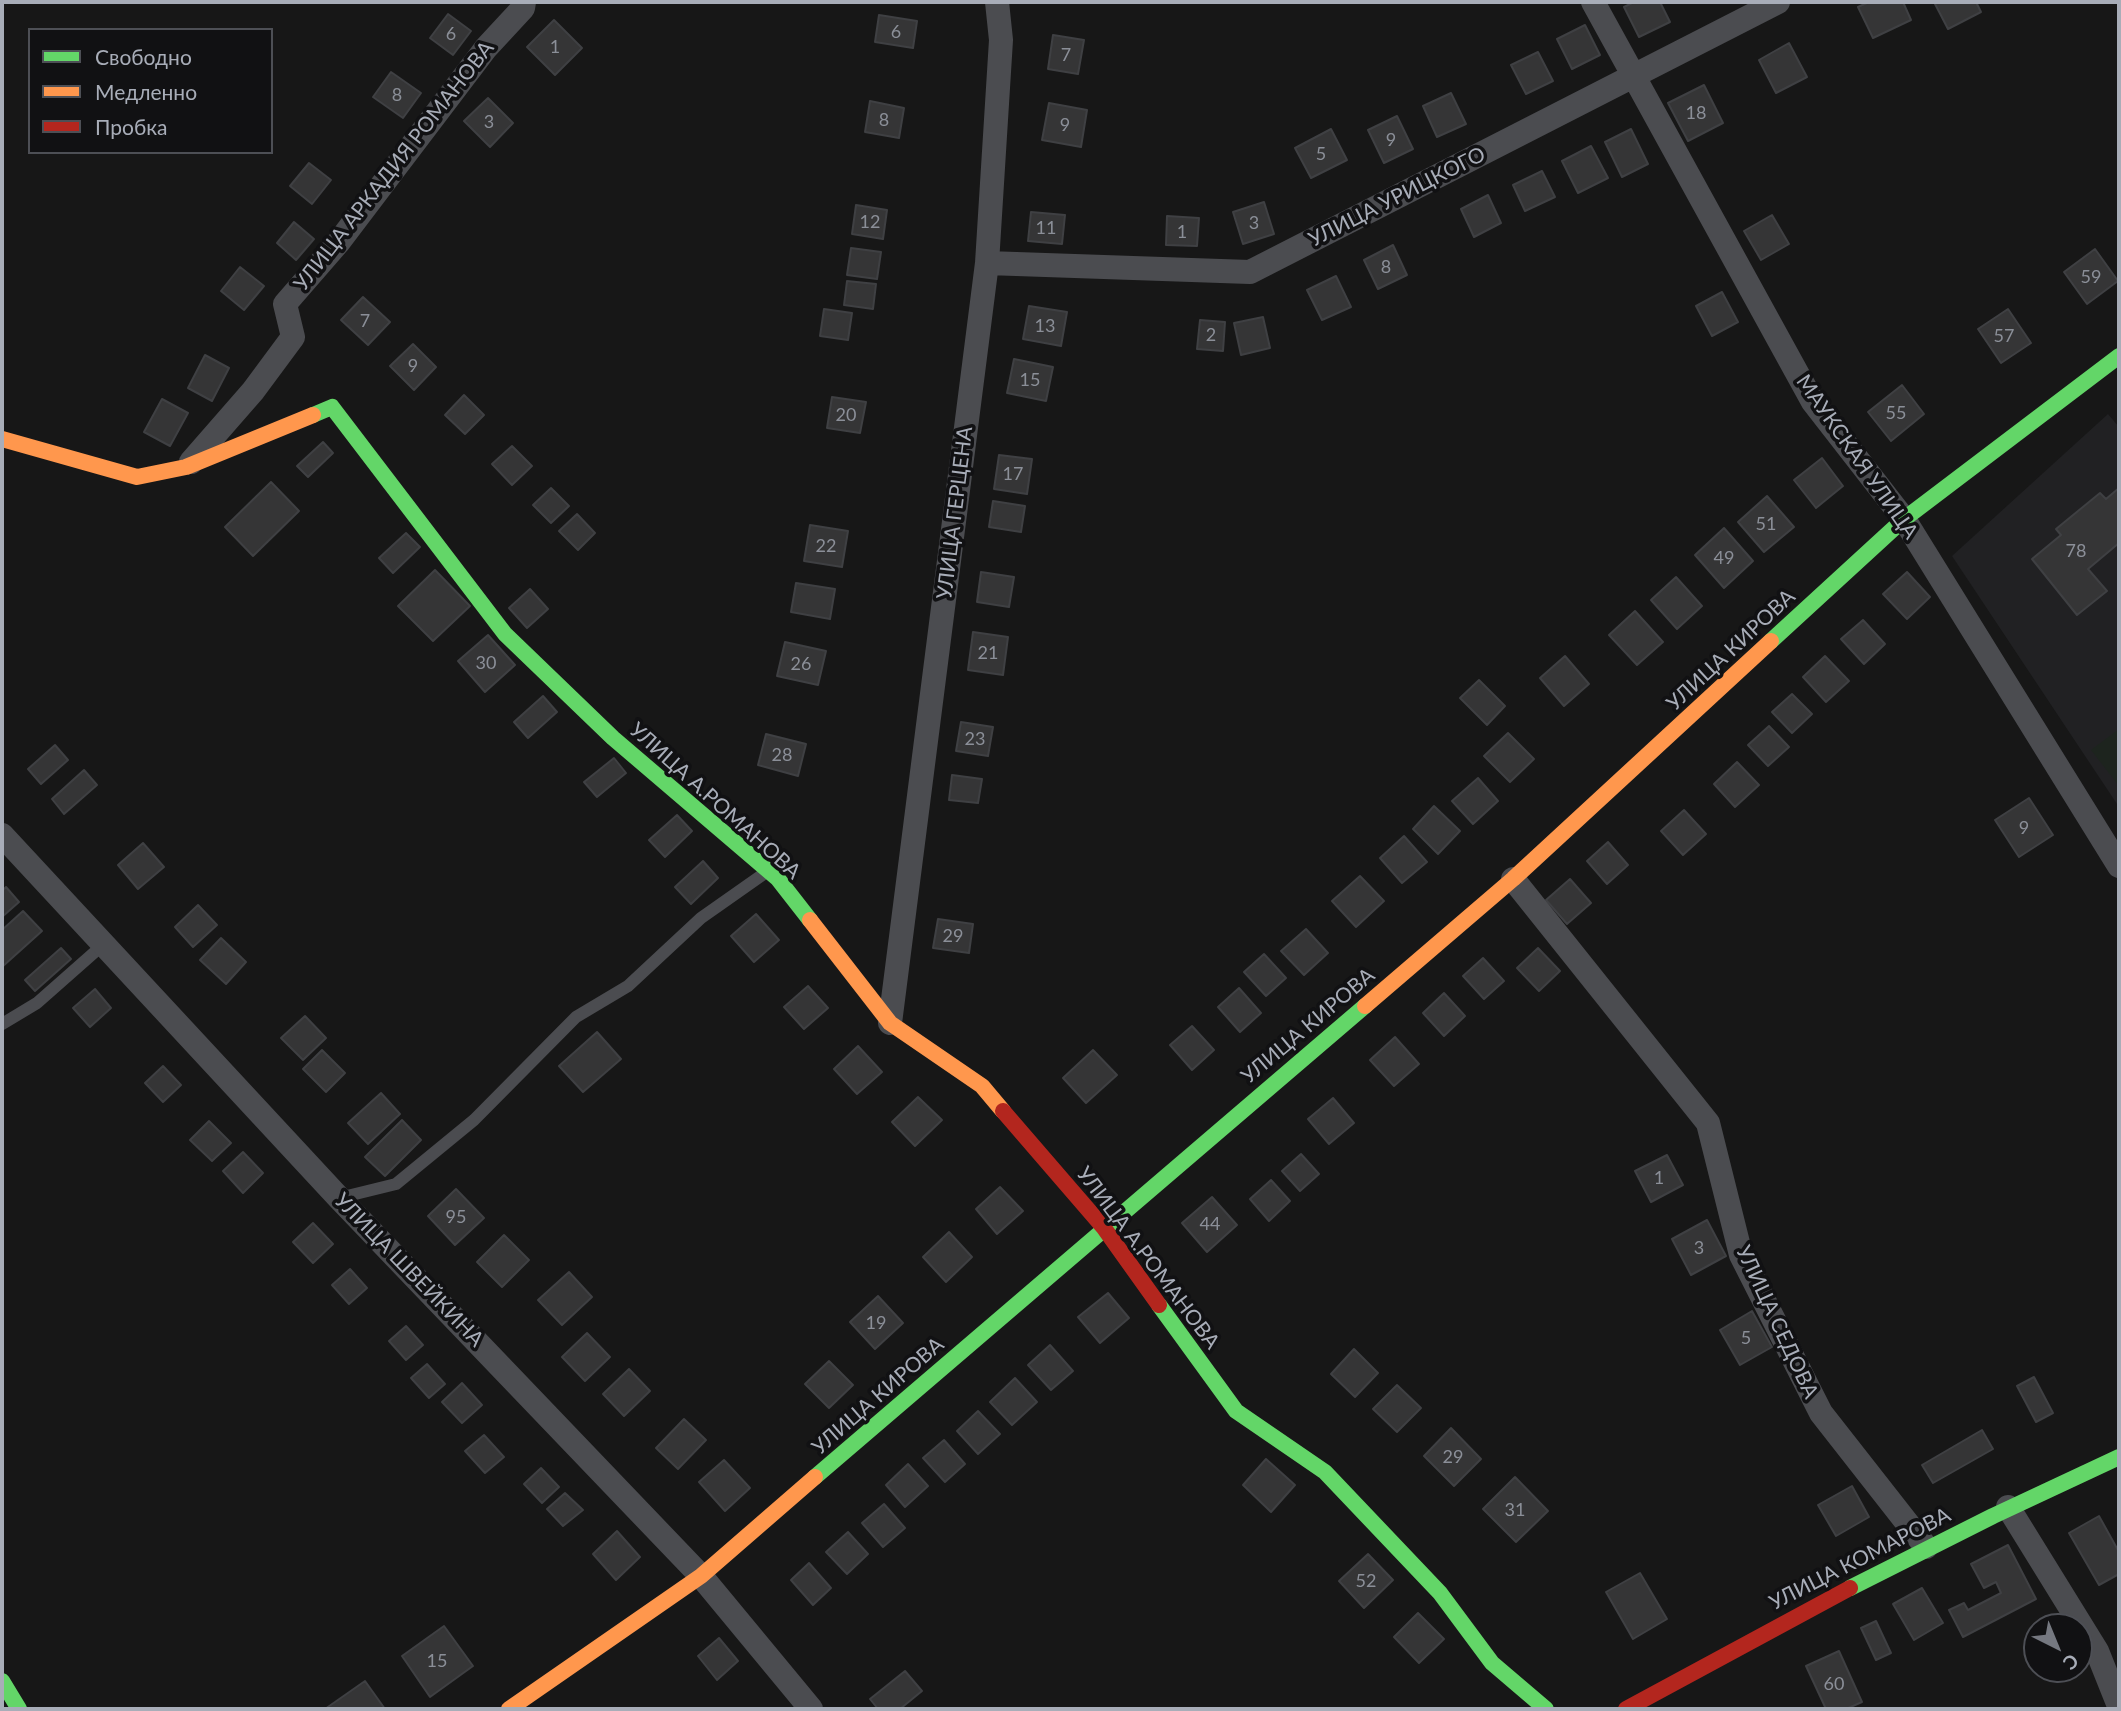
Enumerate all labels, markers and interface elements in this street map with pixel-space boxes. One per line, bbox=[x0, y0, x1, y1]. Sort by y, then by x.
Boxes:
house number: 6 bbox=[891, 21, 901, 43]
house number: 6 bbox=[446, 23, 456, 45]
legend bbox=[28, 28, 273, 154]
street label: УЛИЦА АРКАДИЯ РОМАНОВА bbox=[289, 36, 499, 296]
house number: 1 bbox=[550, 36, 560, 58]
text: Свободно bbox=[95, 44, 192, 69]
house number: 7 bbox=[1061, 44, 1071, 66]
text: Медленно bbox=[95, 79, 197, 104]
house number: 8 bbox=[392, 84, 402, 106]
house number: 18 bbox=[1686, 102, 1706, 124]
house number: 8 bbox=[879, 109, 889, 131]
house number: 3 bbox=[484, 111, 494, 133]
text: Пробка bbox=[95, 114, 168, 139]
house number: 9 bbox=[1060, 114, 1070, 136]
house number: 9 bbox=[1386, 129, 1396, 151]
street label: УЛИЦА УРИЦКОГО bbox=[1304, 142, 1490, 252]
house number: 5 bbox=[1316, 143, 1326, 165]
house number: 12 bbox=[860, 211, 880, 233]
house number: 3 bbox=[1249, 212, 1259, 234]
house number: 11 bbox=[1036, 217, 1056, 239]
house number: 1 bbox=[1177, 221, 1187, 243]
house number: 8 bbox=[1381, 256, 1391, 278]
house number: 59 bbox=[2081, 266, 2101, 288]
house number: 7 bbox=[360, 310, 370, 332]
house number: 13 bbox=[1035, 315, 1055, 337]
house number: 2 bbox=[1206, 324, 1216, 346]
house number: 57 bbox=[1994, 325, 2014, 347]
house number: 9 bbox=[408, 355, 418, 377]
house number: 15 bbox=[1020, 369, 1040, 391]
street label: МАУКСКАЯ УЛИЦА bbox=[1791, 370, 1923, 544]
house number: 55 bbox=[1886, 402, 1906, 424]
house number: 20 bbox=[836, 404, 856, 426]
street label: УЛИЦА ГЕРЦЕНА bbox=[932, 425, 978, 601]
house number: 17 bbox=[1003, 463, 1023, 485]
house number: 51 bbox=[1756, 513, 1776, 535]
house number: 22 bbox=[816, 535, 836, 557]
house number: 78 bbox=[2066, 540, 2086, 562]
house number: 49 bbox=[1714, 547, 1734, 569]
street label: УЛИЦА КИРОВА bbox=[1662, 584, 1800, 716]
house number: 21 bbox=[978, 642, 998, 664]
house number: 30 bbox=[476, 652, 496, 674]
house number: 26 bbox=[791, 653, 811, 675]
street label: УЛИЦА А.РОМАНОВА bbox=[624, 717, 806, 885]
house number: 23 bbox=[965, 728, 985, 750]
house number: 28 bbox=[772, 744, 792, 766]
house number: 9 bbox=[2019, 817, 2029, 839]
house number: 29 bbox=[943, 925, 963, 947]
street label: УЛИЦА КИРОВА bbox=[1236, 963, 1380, 1089]
street label: УЛИЦА А.РОМАНОВА bbox=[1071, 1162, 1225, 1354]
house number: 1 bbox=[1654, 1167, 1664, 1189]
street label: УЛИЦА ШВЕЙКИНА bbox=[329, 1188, 489, 1352]
house number: 95 bbox=[446, 1206, 466, 1228]
house number: 44 bbox=[1200, 1213, 1220, 1235]
house number: 3 bbox=[1694, 1237, 1704, 1259]
street label: УЛИЦА СЕДОВА bbox=[1731, 1242, 1823, 1402]
house number: 19 bbox=[866, 1312, 886, 1334]
house number: 5 bbox=[1741, 1327, 1751, 1349]
street label: УЛИЦА КИРОВА bbox=[807, 1332, 949, 1460]
house number: 29 bbox=[1443, 1446, 1463, 1468]
house number: 31 bbox=[1505, 1499, 1525, 1521]
street label: УЛИЦА КОМАРОВА bbox=[1765, 1502, 1955, 1616]
house number: 52 bbox=[1356, 1570, 1376, 1592]
north arrow bbox=[2023, 1613, 2093, 1683]
house number: 15 bbox=[427, 1650, 447, 1672]
text: С bbox=[2059, 1650, 2084, 1675]
house number: 60 bbox=[1824, 1673, 1844, 1695]

